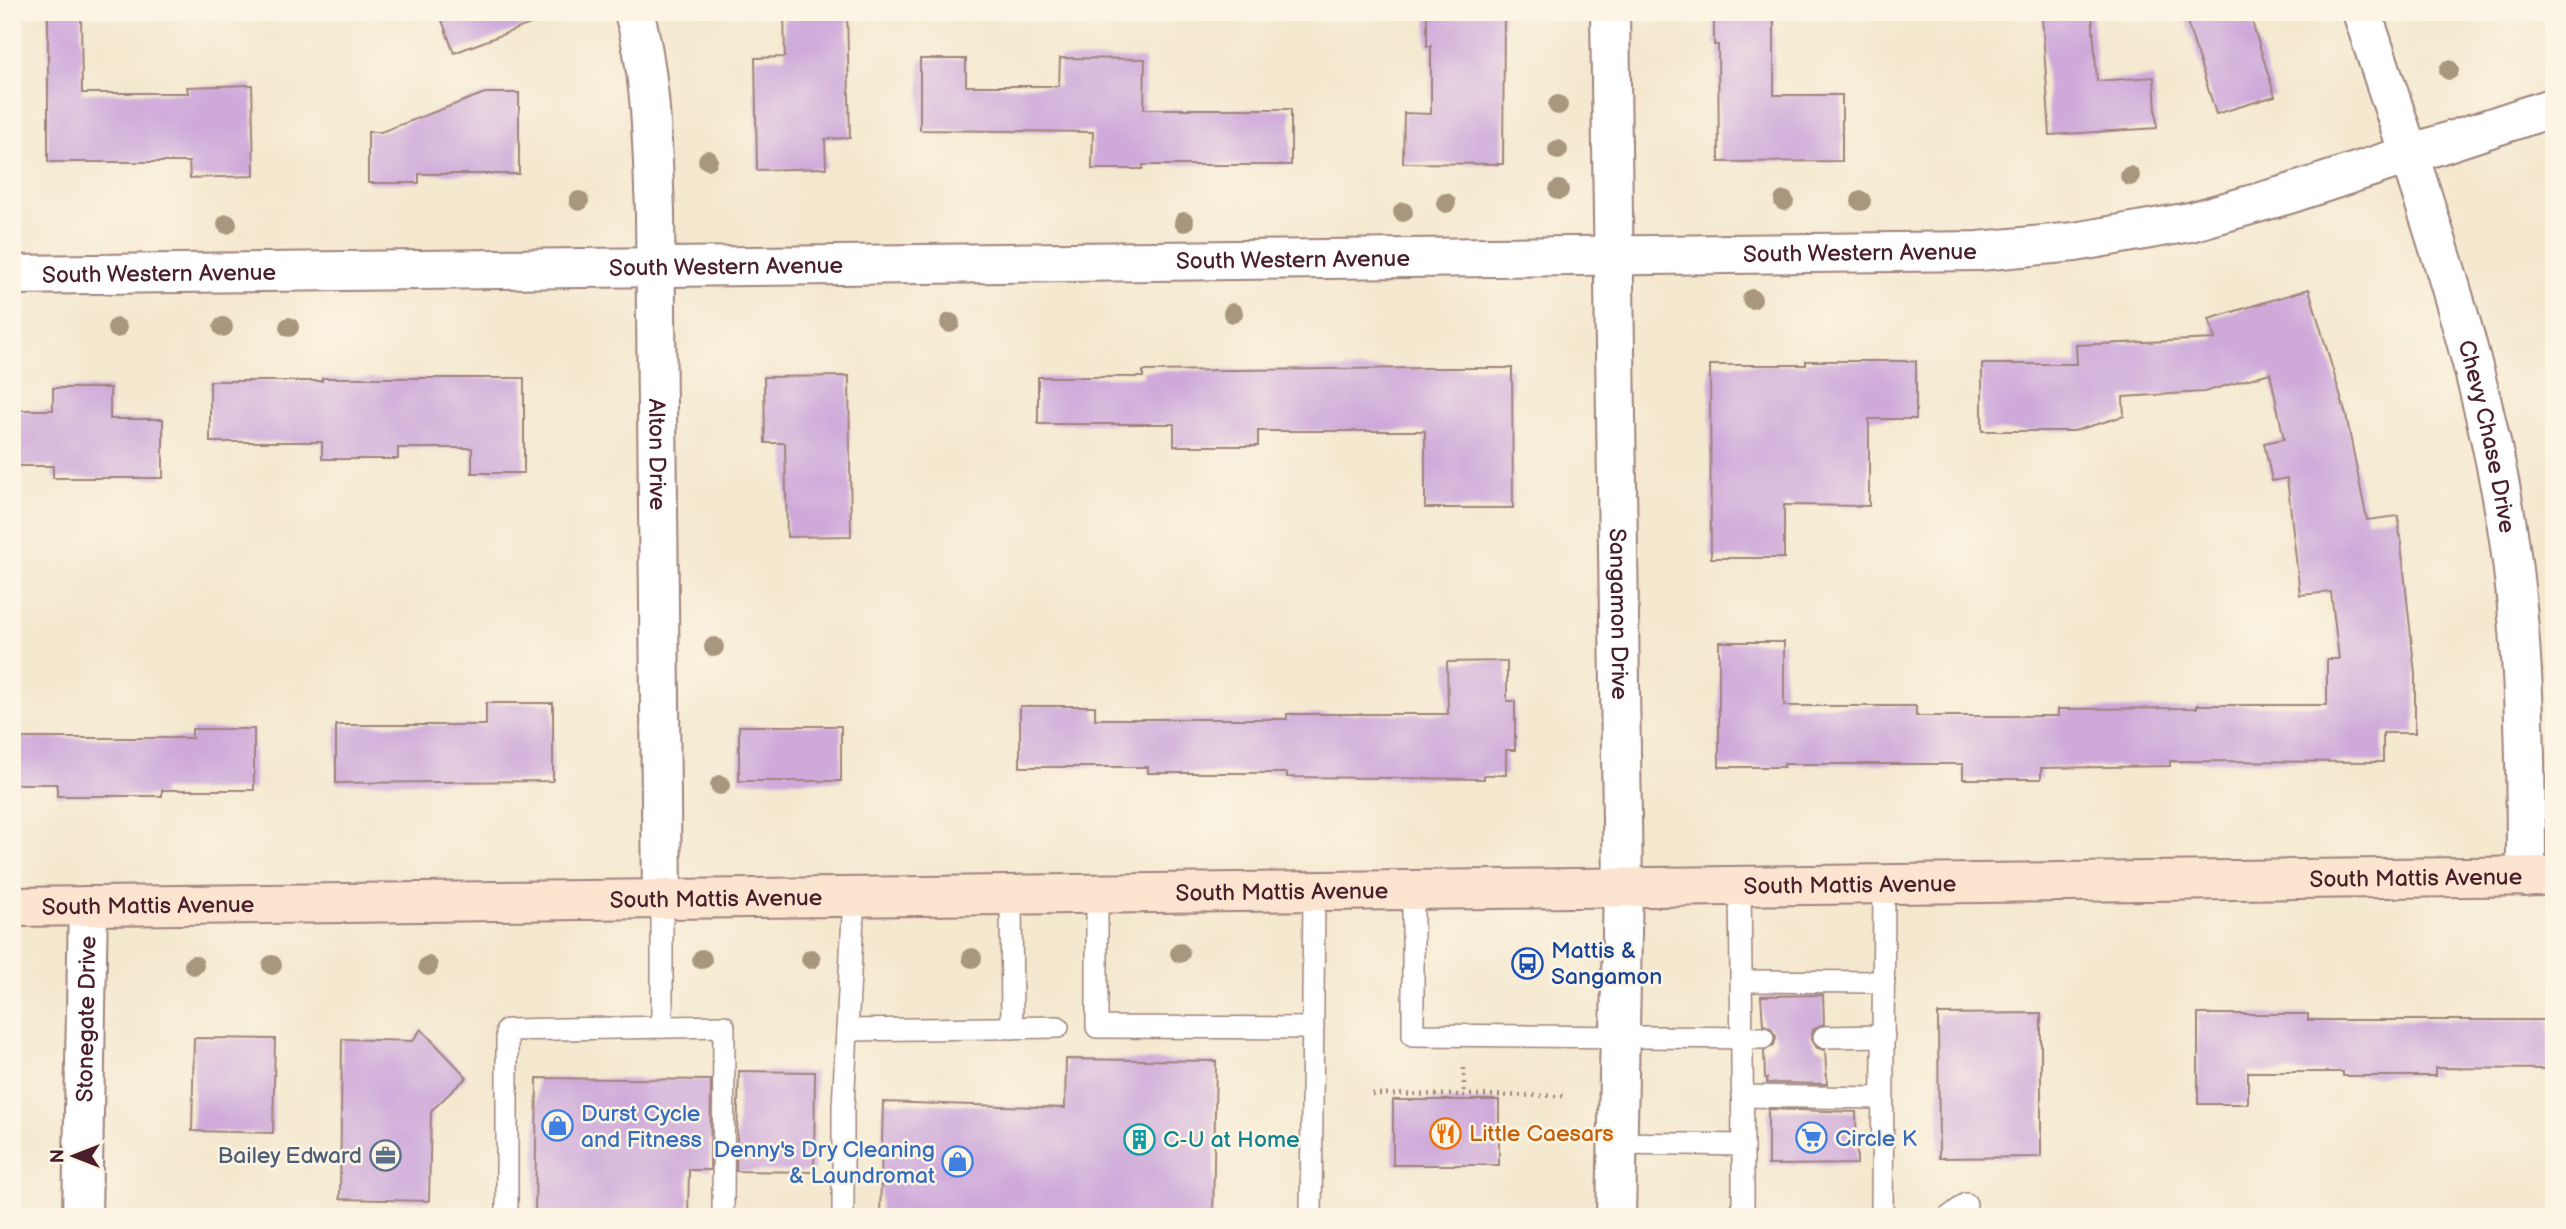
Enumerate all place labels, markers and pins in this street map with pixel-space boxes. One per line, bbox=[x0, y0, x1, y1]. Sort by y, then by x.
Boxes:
place label: Mattis & Sangamon bbox=[1551, 937, 1662, 991]
bus stop icon: Mattis & Sangamon bbox=[1511, 946, 1545, 980]
place label: Durst Cycle and Fitness bbox=[581, 1100, 702, 1154]
shop icon: Durst Cycle and Fitness bbox=[541, 1109, 575, 1143]
restaurant icon: Little Caesars bbox=[1429, 1116, 1463, 1150]
place label: Little Caesars bbox=[1469, 1120, 1614, 1148]
supermarket icon: Circle K bbox=[1795, 1121, 1829, 1155]
building icon: C-U at Home bbox=[1123, 1122, 1157, 1156]
place label: Circle K bbox=[1835, 1125, 1917, 1153]
place label: C-U at Home bbox=[1163, 1126, 1300, 1154]
place label: Denny's Dry Cleaning & Laundromat bbox=[713, 1136, 935, 1190]
office icon: Bailey Edward bbox=[368, 1138, 402, 1172]
place label: Bailey Edward bbox=[218, 1142, 362, 1170]
shop icon: Denny's Dry Cleaning & Laundromat bbox=[941, 1145, 975, 1179]

